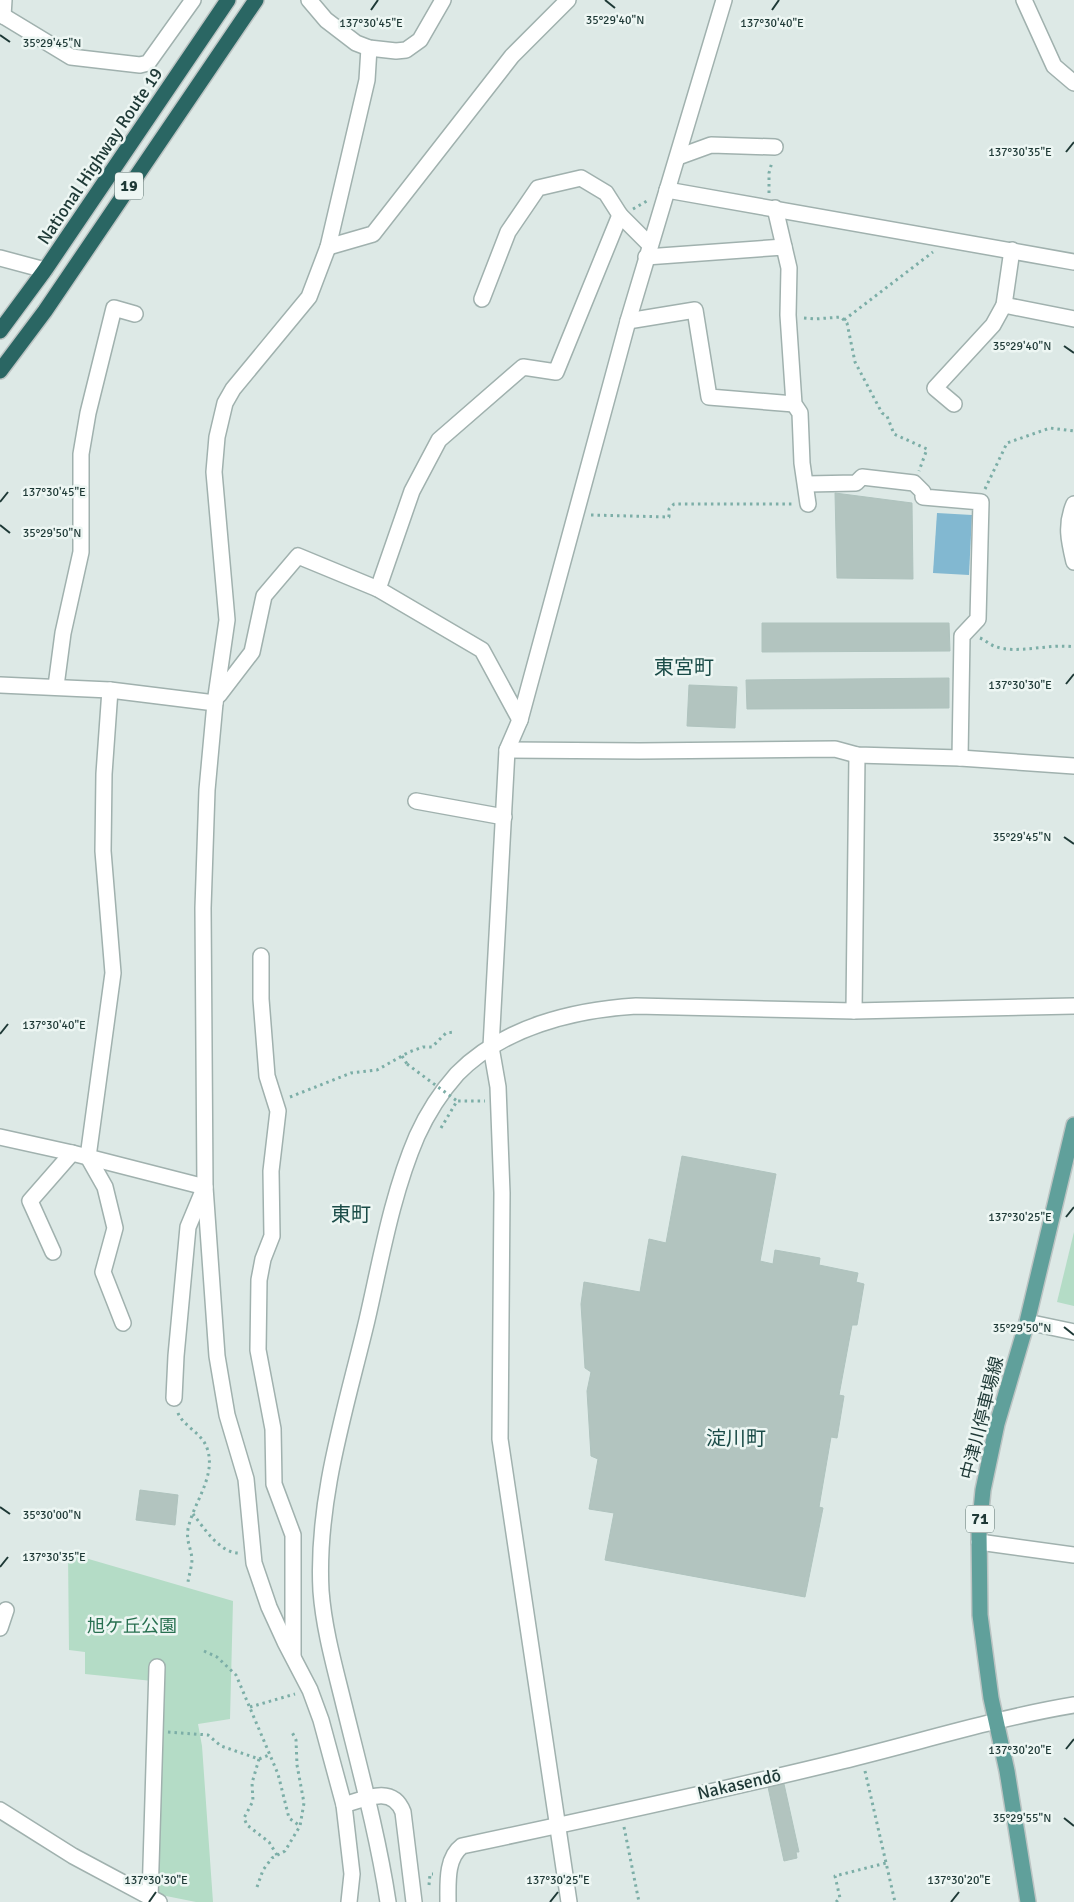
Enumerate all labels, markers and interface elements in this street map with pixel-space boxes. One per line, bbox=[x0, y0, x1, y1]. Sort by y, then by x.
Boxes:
text: 35°29'40"N bbox=[586, 13, 644, 28]
text: 137°30'45"E bbox=[339, 16, 403, 31]
text: 137°30'40"E bbox=[740, 16, 804, 31]
text: 35°29'45"N bbox=[23, 36, 81, 51]
street label: National Highway Route 19 bbox=[33, 64, 167, 248]
text: 137°30'35"E bbox=[988, 145, 1052, 160]
road number: 19 bbox=[115, 172, 143, 200]
text: 35°29'40"N bbox=[993, 339, 1051, 354]
text: 137°30'45"E bbox=[22, 485, 86, 500]
text: 35°29'50"N bbox=[23, 526, 81, 541]
district label: 東宮町 bbox=[654, 655, 714, 680]
text: 137°30'30"E bbox=[988, 678, 1052, 693]
text: 35°29'45"N bbox=[993, 830, 1051, 845]
text: 137°30'40"E bbox=[22, 1018, 86, 1033]
district label: 東町 bbox=[331, 1202, 371, 1227]
text: 137°30'25"E bbox=[988, 1210, 1052, 1225]
text: 35°29'50"N bbox=[993, 1321, 1051, 1336]
street label: 中津川停車場線 bbox=[956, 1354, 1008, 1482]
district label: 淀川町 bbox=[706, 1426, 766, 1451]
road number: 71 bbox=[966, 1506, 994, 1532]
text: 35°30'00"N bbox=[23, 1508, 81, 1523]
text: 137°30'35"E bbox=[22, 1550, 86, 1565]
park label: 旭ケ丘公園 bbox=[87, 1615, 177, 1637]
text: 137°30'20"E bbox=[988, 1743, 1052, 1758]
street label: Nakasendō bbox=[695, 1764, 783, 1804]
text: 35°29'55"N bbox=[993, 1811, 1051, 1826]
text: 137°30'30"E bbox=[124, 1873, 188, 1888]
text: 137°30'25"E bbox=[526, 1873, 590, 1888]
text: 137°30'20"E bbox=[927, 1873, 991, 1888]

